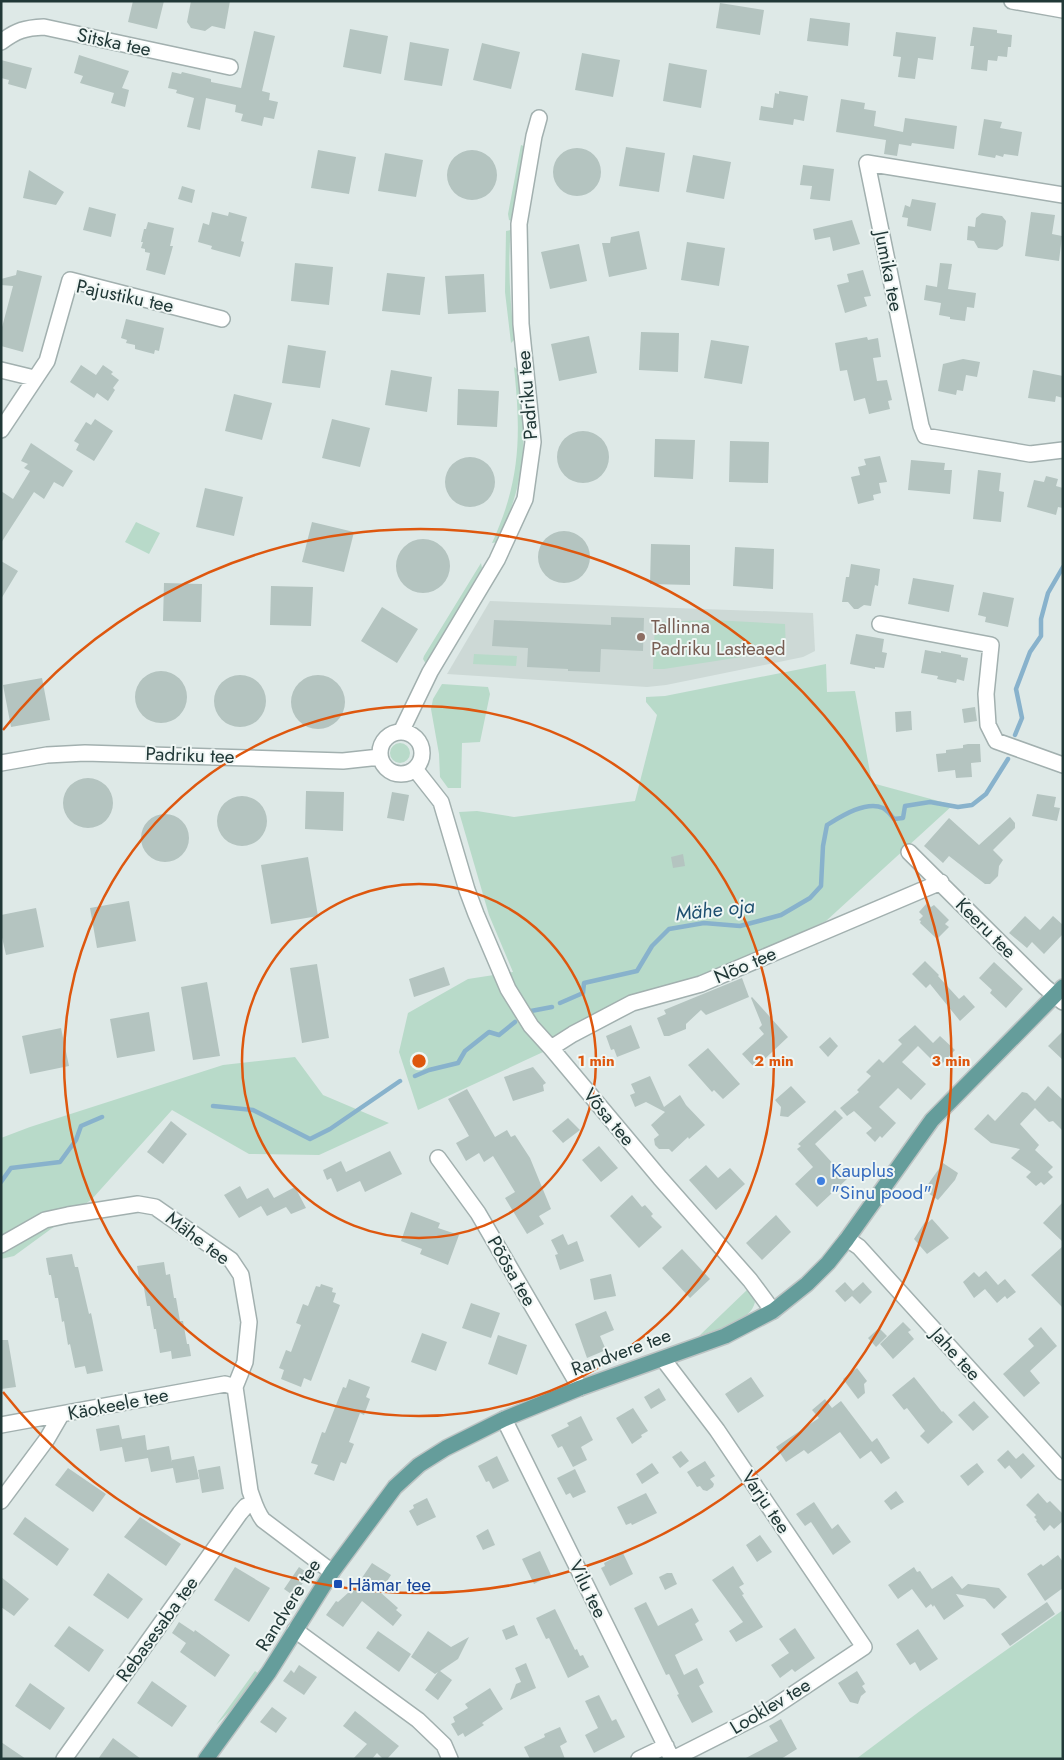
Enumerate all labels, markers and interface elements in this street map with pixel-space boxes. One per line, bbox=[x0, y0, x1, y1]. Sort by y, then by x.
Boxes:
street label: Sitska tee bbox=[75, 21, 154, 63]
street label: Jumika tee bbox=[867, 225, 910, 314]
street label: Pajustiku tee bbox=[74, 273, 176, 320]
street label: Padriku tee bbox=[510, 349, 544, 441]
place label: Tallinna Padriku Lasteaed bbox=[651, 613, 786, 662]
marker: Tallinna Padriku Lasteaed bbox=[635, 631, 647, 643]
street label: Padriku tee bbox=[145, 740, 235, 770]
water label: Mähe oja bbox=[674, 891, 756, 929]
street label: Keeru tee bbox=[950, 892, 1023, 965]
street label: Nõo tee bbox=[710, 940, 781, 990]
text: 1 min bbox=[577, 1050, 615, 1072]
text: 2 min bbox=[754, 1050, 794, 1072]
text: 3 min bbox=[932, 1050, 970, 1072]
centre of rings bbox=[410, 1052, 428, 1070]
street label: Võsa tee bbox=[577, 1082, 641, 1152]
place label: Kauplus "Sinu pood" bbox=[831, 1157, 932, 1206]
marker: Kauplus "Sinu pood" bbox=[815, 1175, 827, 1187]
street label: Mähe tee bbox=[160, 1205, 236, 1271]
street label: Põõsa tee bbox=[481, 1231, 543, 1311]
street label: Jahe tee bbox=[923, 1319, 987, 1387]
street label: Randvere tee bbox=[567, 1321, 675, 1383]
street label: Käokeele tee bbox=[65, 1381, 171, 1427]
street label: Varju tee bbox=[735, 1465, 797, 1539]
street label: Randvere tee bbox=[249, 1553, 327, 1656]
street label: Vilu tee bbox=[562, 1555, 614, 1623]
street label: Rebasesaba tee bbox=[110, 1571, 205, 1687]
place label: Hämar tee bbox=[348, 1571, 431, 1598]
marker: Hämar tee bbox=[332, 1578, 344, 1590]
street label: Looklev tee bbox=[725, 1671, 816, 1741]

